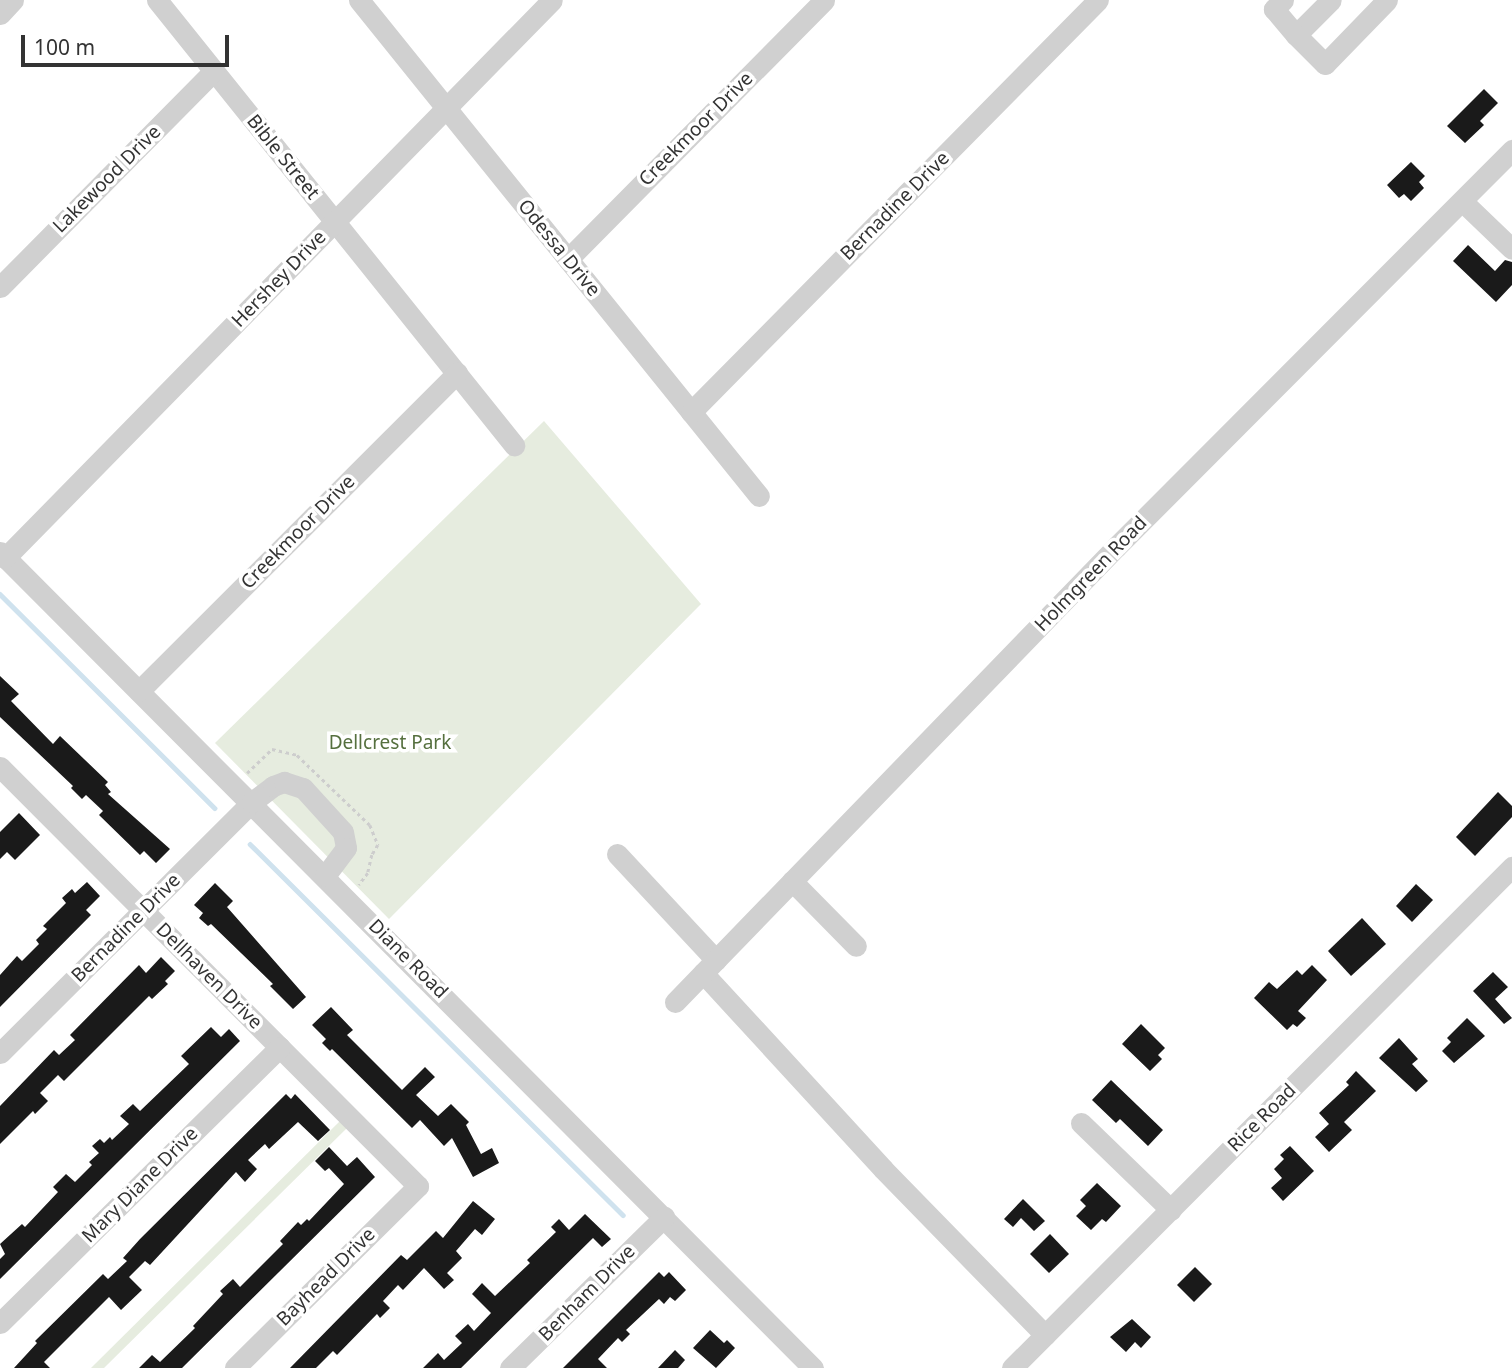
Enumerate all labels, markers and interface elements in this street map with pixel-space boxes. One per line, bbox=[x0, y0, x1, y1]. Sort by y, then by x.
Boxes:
scale bar bbox=[24, 21, 233, 65]
text: 100 m bbox=[34, 33, 95, 61]
street label: Creekmoor Drive bbox=[634, 67, 758, 191]
street label: Bible Street bbox=[242, 110, 324, 204]
street label: Lakewood Drive bbox=[49, 121, 165, 237]
street label: Bernadine Drive bbox=[836, 147, 954, 265]
street label: Odessa Drive bbox=[513, 195, 605, 301]
street label: Hershey Drive bbox=[227, 226, 331, 332]
street label: Creekmoor Drive bbox=[236, 470, 360, 594]
street label: Holmgreen Road bbox=[1030, 512, 1152, 636]
park label: Dellcrest Park bbox=[329, 732, 451, 754]
street label: Bernadine Drive bbox=[67, 869, 185, 987]
street label: Diane Road bbox=[364, 915, 452, 1003]
street label: Dellhaven Drive bbox=[151, 918, 267, 1034]
street label: Rice Road bbox=[1223, 1079, 1301, 1157]
street label: Mary Diane Drive bbox=[77, 1122, 203, 1248]
street label: Bayhead Drive bbox=[272, 1223, 380, 1331]
street label: Benham Drive bbox=[534, 1240, 640, 1346]

